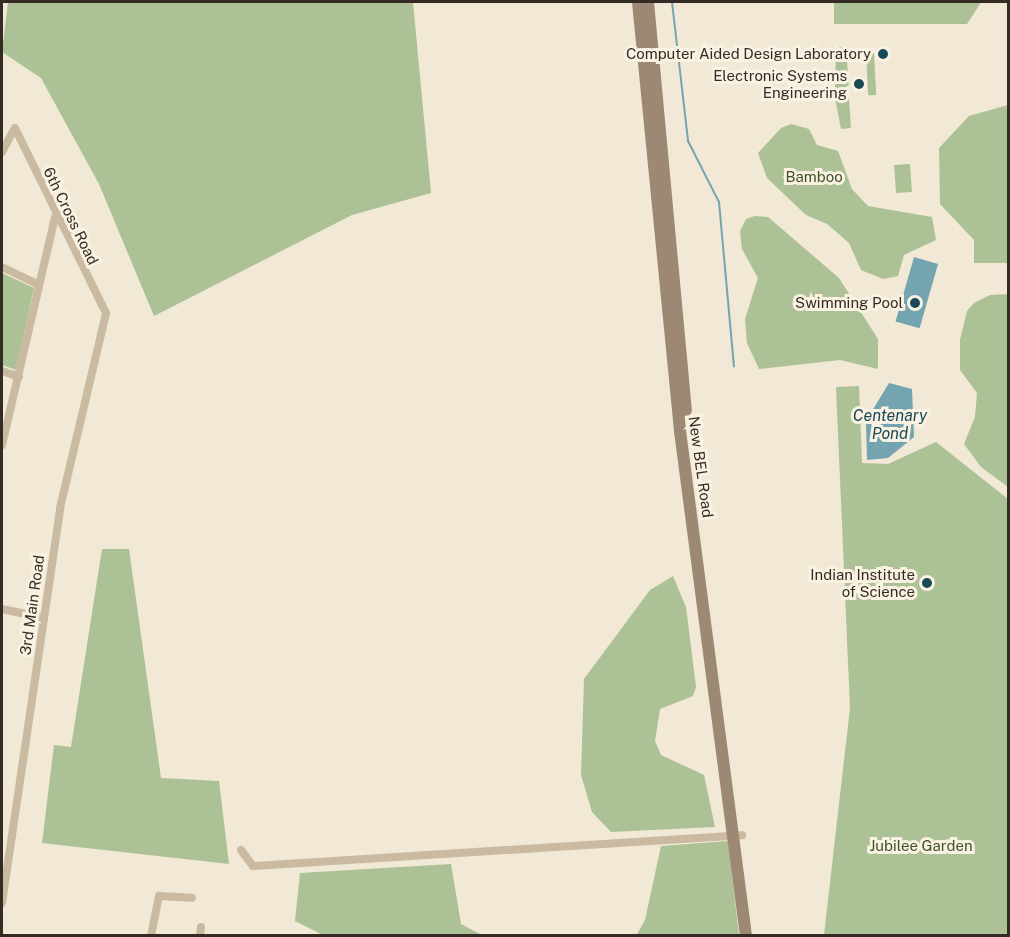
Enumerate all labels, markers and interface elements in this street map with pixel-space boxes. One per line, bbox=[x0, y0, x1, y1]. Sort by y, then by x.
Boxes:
place label: Computer Aided Design Laboratory bbox=[626, 45, 871, 63]
marker: Computer Aided Design Laboratory bbox=[876, 47, 890, 61]
place label: Electronic Systems Engineering bbox=[713, 66, 847, 101]
marker: Electronic Systems Engineering bbox=[852, 77, 866, 91]
street label: 6th Cross Road bbox=[40, 164, 102, 268]
park label: Bamboo bbox=[785, 168, 843, 186]
place label: Swimming Pool bbox=[795, 294, 903, 312]
marker: Swimming Pool bbox=[908, 296, 922, 310]
water label: Centenary Pond bbox=[853, 406, 927, 444]
street label: New BEL Road bbox=[685, 415, 717, 519]
street label: 3rd Main Road bbox=[16, 554, 48, 656]
place label: Indian Institute of Science bbox=[810, 565, 915, 600]
marker: Indian Institute of Science bbox=[920, 576, 934, 590]
park label: Jubilee Garden bbox=[869, 837, 973, 855]

